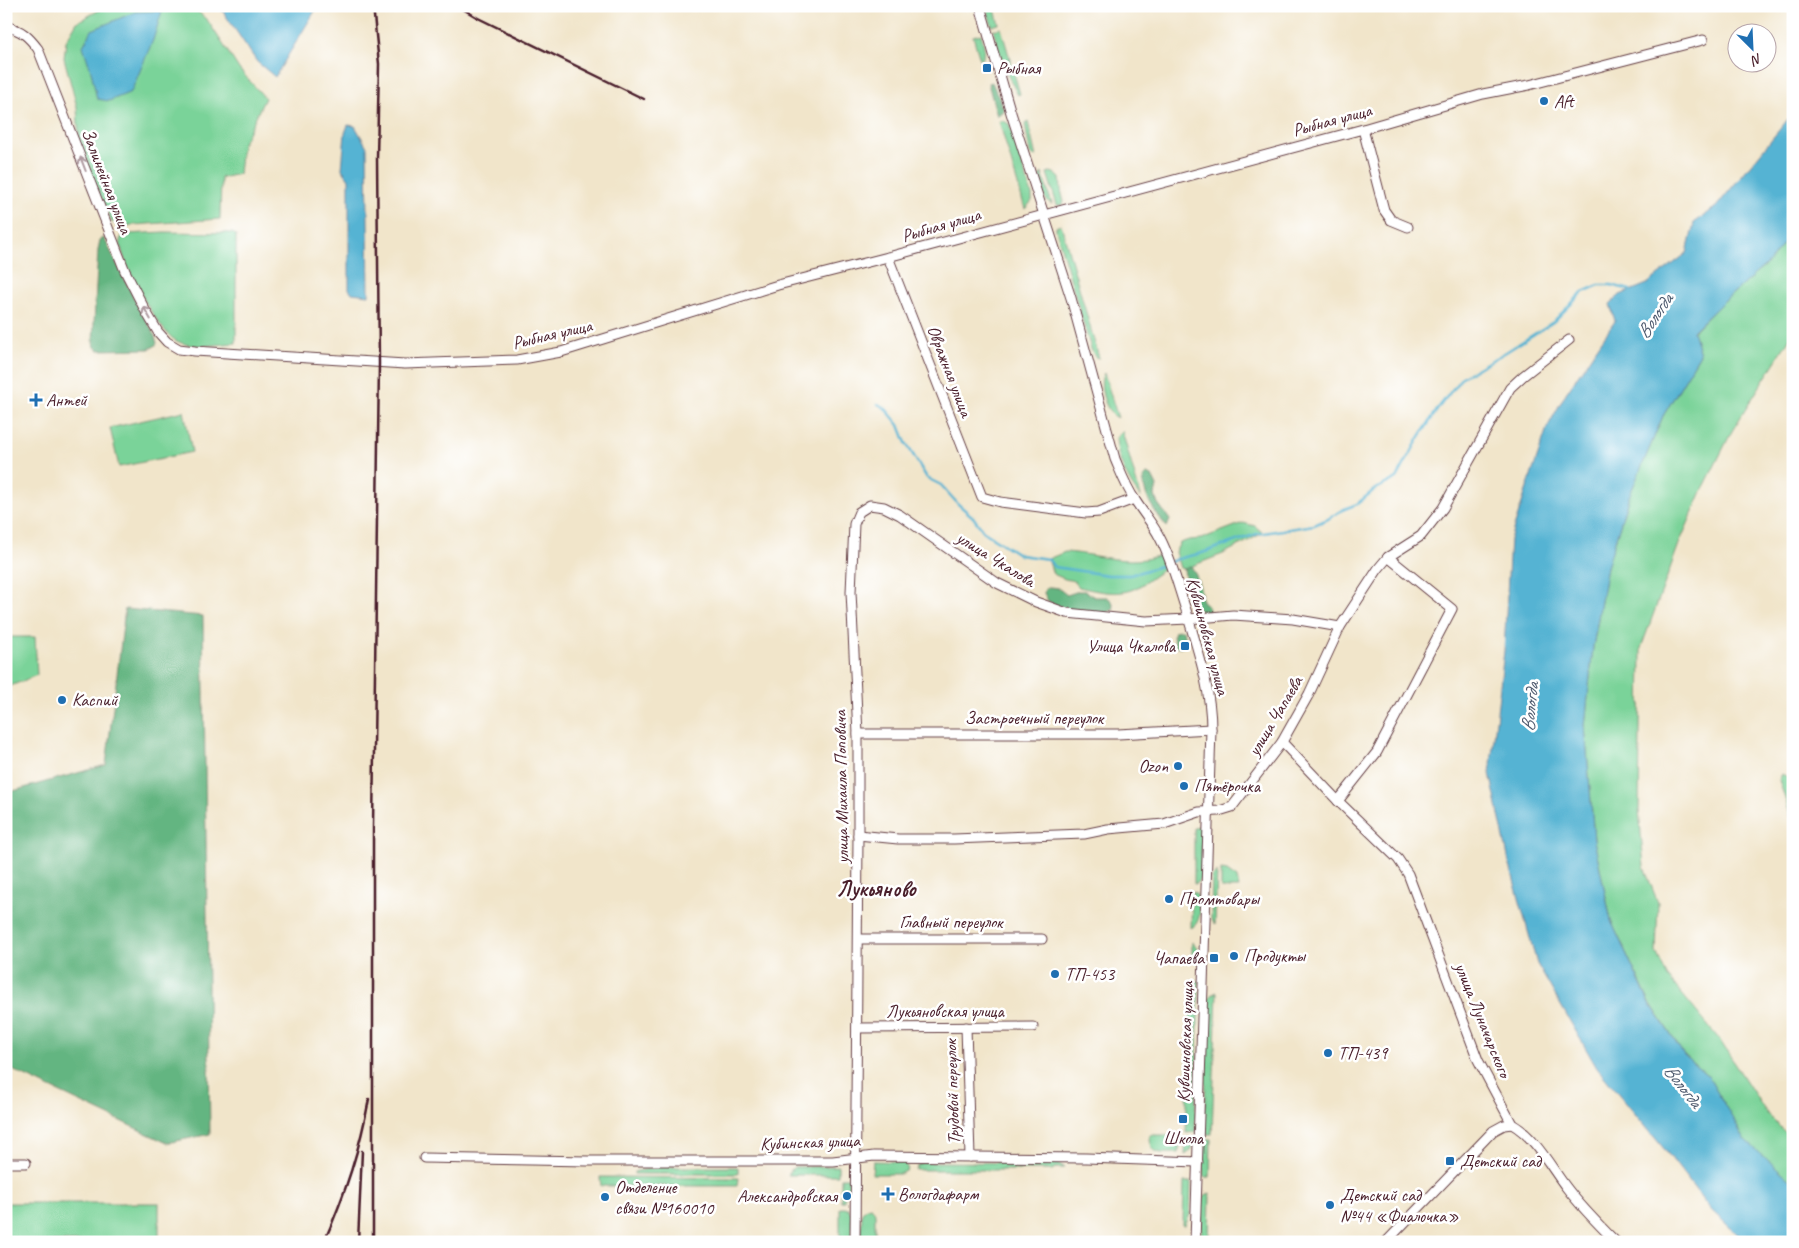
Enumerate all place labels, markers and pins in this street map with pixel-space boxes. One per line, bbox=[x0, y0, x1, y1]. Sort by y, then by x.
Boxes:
place label: Рыбная bbox=[997, 57, 1042, 79]
marker: Рыбная bbox=[981, 62, 993, 74]
place label: Aft bbox=[1554, 90, 1575, 112]
marker: Aft bbox=[1538, 95, 1550, 107]
place label: Антей bbox=[46, 389, 88, 411]
marker: Антей bbox=[30, 394, 42, 406]
place label: Улица Чкалова bbox=[1087, 635, 1177, 657]
marker: Улица Чкалова bbox=[1179, 640, 1191, 652]
place label: Каспий bbox=[72, 689, 119, 711]
marker: Каспий bbox=[56, 694, 68, 706]
place label: Ozon bbox=[1138, 755, 1169, 777]
marker: Ozon bbox=[1172, 760, 1184, 772]
place label: Пятёрочка bbox=[1194, 775, 1262, 797]
marker: Пятёрочка bbox=[1178, 780, 1190, 792]
place label: Промтовары bbox=[1179, 888, 1261, 910]
marker: Промтовары bbox=[1163, 893, 1175, 905]
place label: Продукты bbox=[1244, 945, 1307, 967]
place label: Чапаева bbox=[1154, 947, 1205, 969]
marker: Продукты bbox=[1228, 950, 1240, 962]
marker: Чапаева bbox=[1208, 952, 1220, 964]
place label: ТП-453 bbox=[1065, 963, 1116, 985]
marker: ТП-453 bbox=[1049, 968, 1061, 980]
place label: ТП-439 bbox=[1338, 1042, 1389, 1064]
marker: ТП-439 bbox=[1322, 1047, 1334, 1059]
marker: Школа bbox=[1177, 1113, 1189, 1125]
place label: Школа bbox=[1163, 1127, 1205, 1149]
place label: Детский сад bbox=[1460, 1150, 1543, 1172]
marker: Детский сад bbox=[1444, 1155, 1456, 1167]
place label: Отделение связи №160010 bbox=[615, 1176, 715, 1219]
place label: Вологдафарм bbox=[898, 1183, 980, 1205]
place label: Детский сад №44 «Фиалочка» bbox=[1340, 1184, 1459, 1227]
place label: Александровская bbox=[737, 1185, 838, 1207]
marker: Вологдафарм bbox=[882, 1188, 894, 1200]
marker: Александровская bbox=[841, 1190, 853, 1202]
marker: Отделение связи №160010 bbox=[599, 1191, 611, 1203]
marker: Детский сад №44 «Фиалочка» bbox=[1324, 1199, 1336, 1211]

